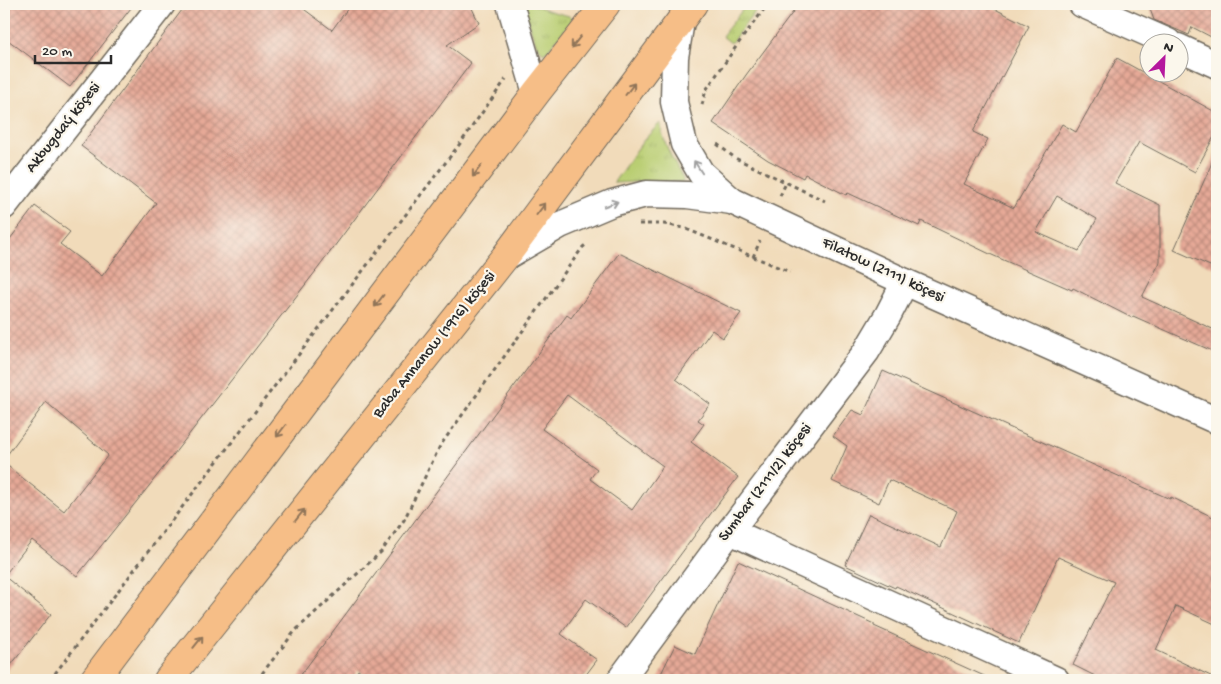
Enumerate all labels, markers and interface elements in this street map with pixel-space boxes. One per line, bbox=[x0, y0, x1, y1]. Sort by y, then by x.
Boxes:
scale bar bbox=[35, 32, 111, 64]
north arrow bbox=[1138, 32, 1188, 82]
one-way arrow bbox=[570, 35, 581, 48]
text: N bbox=[1161, 39, 1176, 58]
text: 20 m bbox=[42, 43, 72, 61]
street label: Akbugdaý köçesi bbox=[23, 79, 105, 177]
one-way arrow bbox=[625, 82, 635, 96]
one-way arrow bbox=[693, 160, 703, 174]
one-way arrow bbox=[472, 164, 482, 178]
one-way arrow bbox=[603, 199, 618, 208]
one-way arrow bbox=[536, 202, 546, 216]
street label: Filatow (2111) köçesi bbox=[818, 234, 948, 308]
street label: Baba Annanow (1916) köçesi bbox=[369, 267, 500, 423]
one-way arrow bbox=[374, 294, 384, 308]
street label: Sumbar (2111/2) köçesi bbox=[715, 420, 817, 546]
one-way arrow bbox=[276, 424, 287, 437]
one-way arrow bbox=[294, 509, 305, 522]
one-way arrow bbox=[193, 636, 204, 649]

